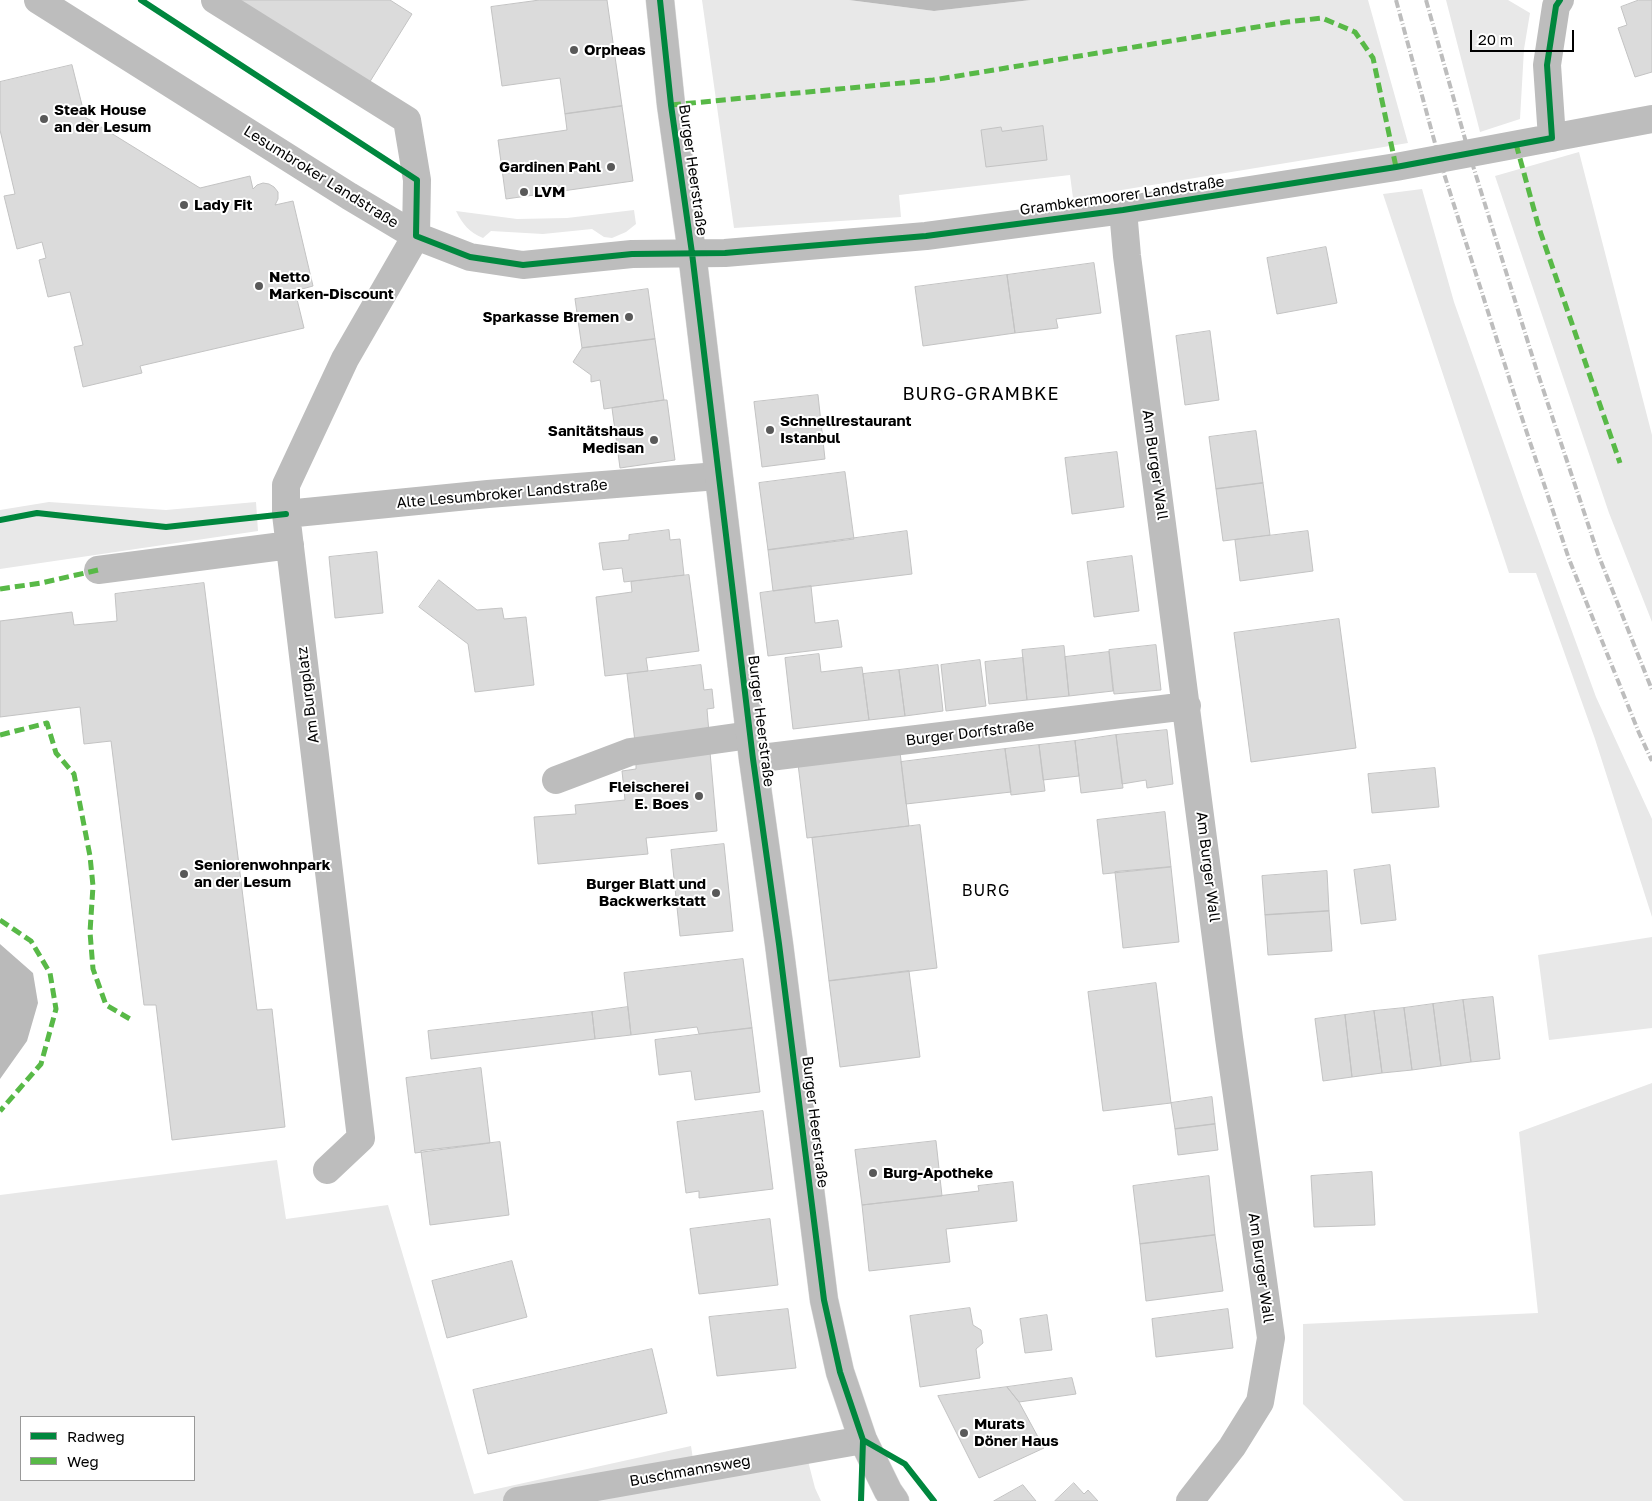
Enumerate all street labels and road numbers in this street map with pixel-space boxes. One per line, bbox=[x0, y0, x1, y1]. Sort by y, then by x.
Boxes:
street label: Burger Heerstraße bbox=[675, 103, 711, 237]
street label: Lesumbroker Landstraße bbox=[240, 122, 402, 232]
street label: Grambkermoorer Landstraße bbox=[1019, 173, 1225, 219]
street label: Am Burger Wall bbox=[1138, 409, 1172, 521]
street label: Alte Lesumbroker Landstraße bbox=[396, 476, 608, 512]
street label: Am Burgplatz bbox=[293, 646, 323, 744]
street label: Burger Heerstraße bbox=[744, 654, 778, 788]
street label: Burger Dorfstraße bbox=[905, 716, 1035, 750]
street label: Am Burger Wall bbox=[1192, 811, 1224, 923]
street label: Burger Heerstraße bbox=[798, 1055, 832, 1189]
street label: Am Burger Wall bbox=[1244, 1212, 1278, 1324]
street label: Buschmannsweg bbox=[628, 1451, 752, 1491]

